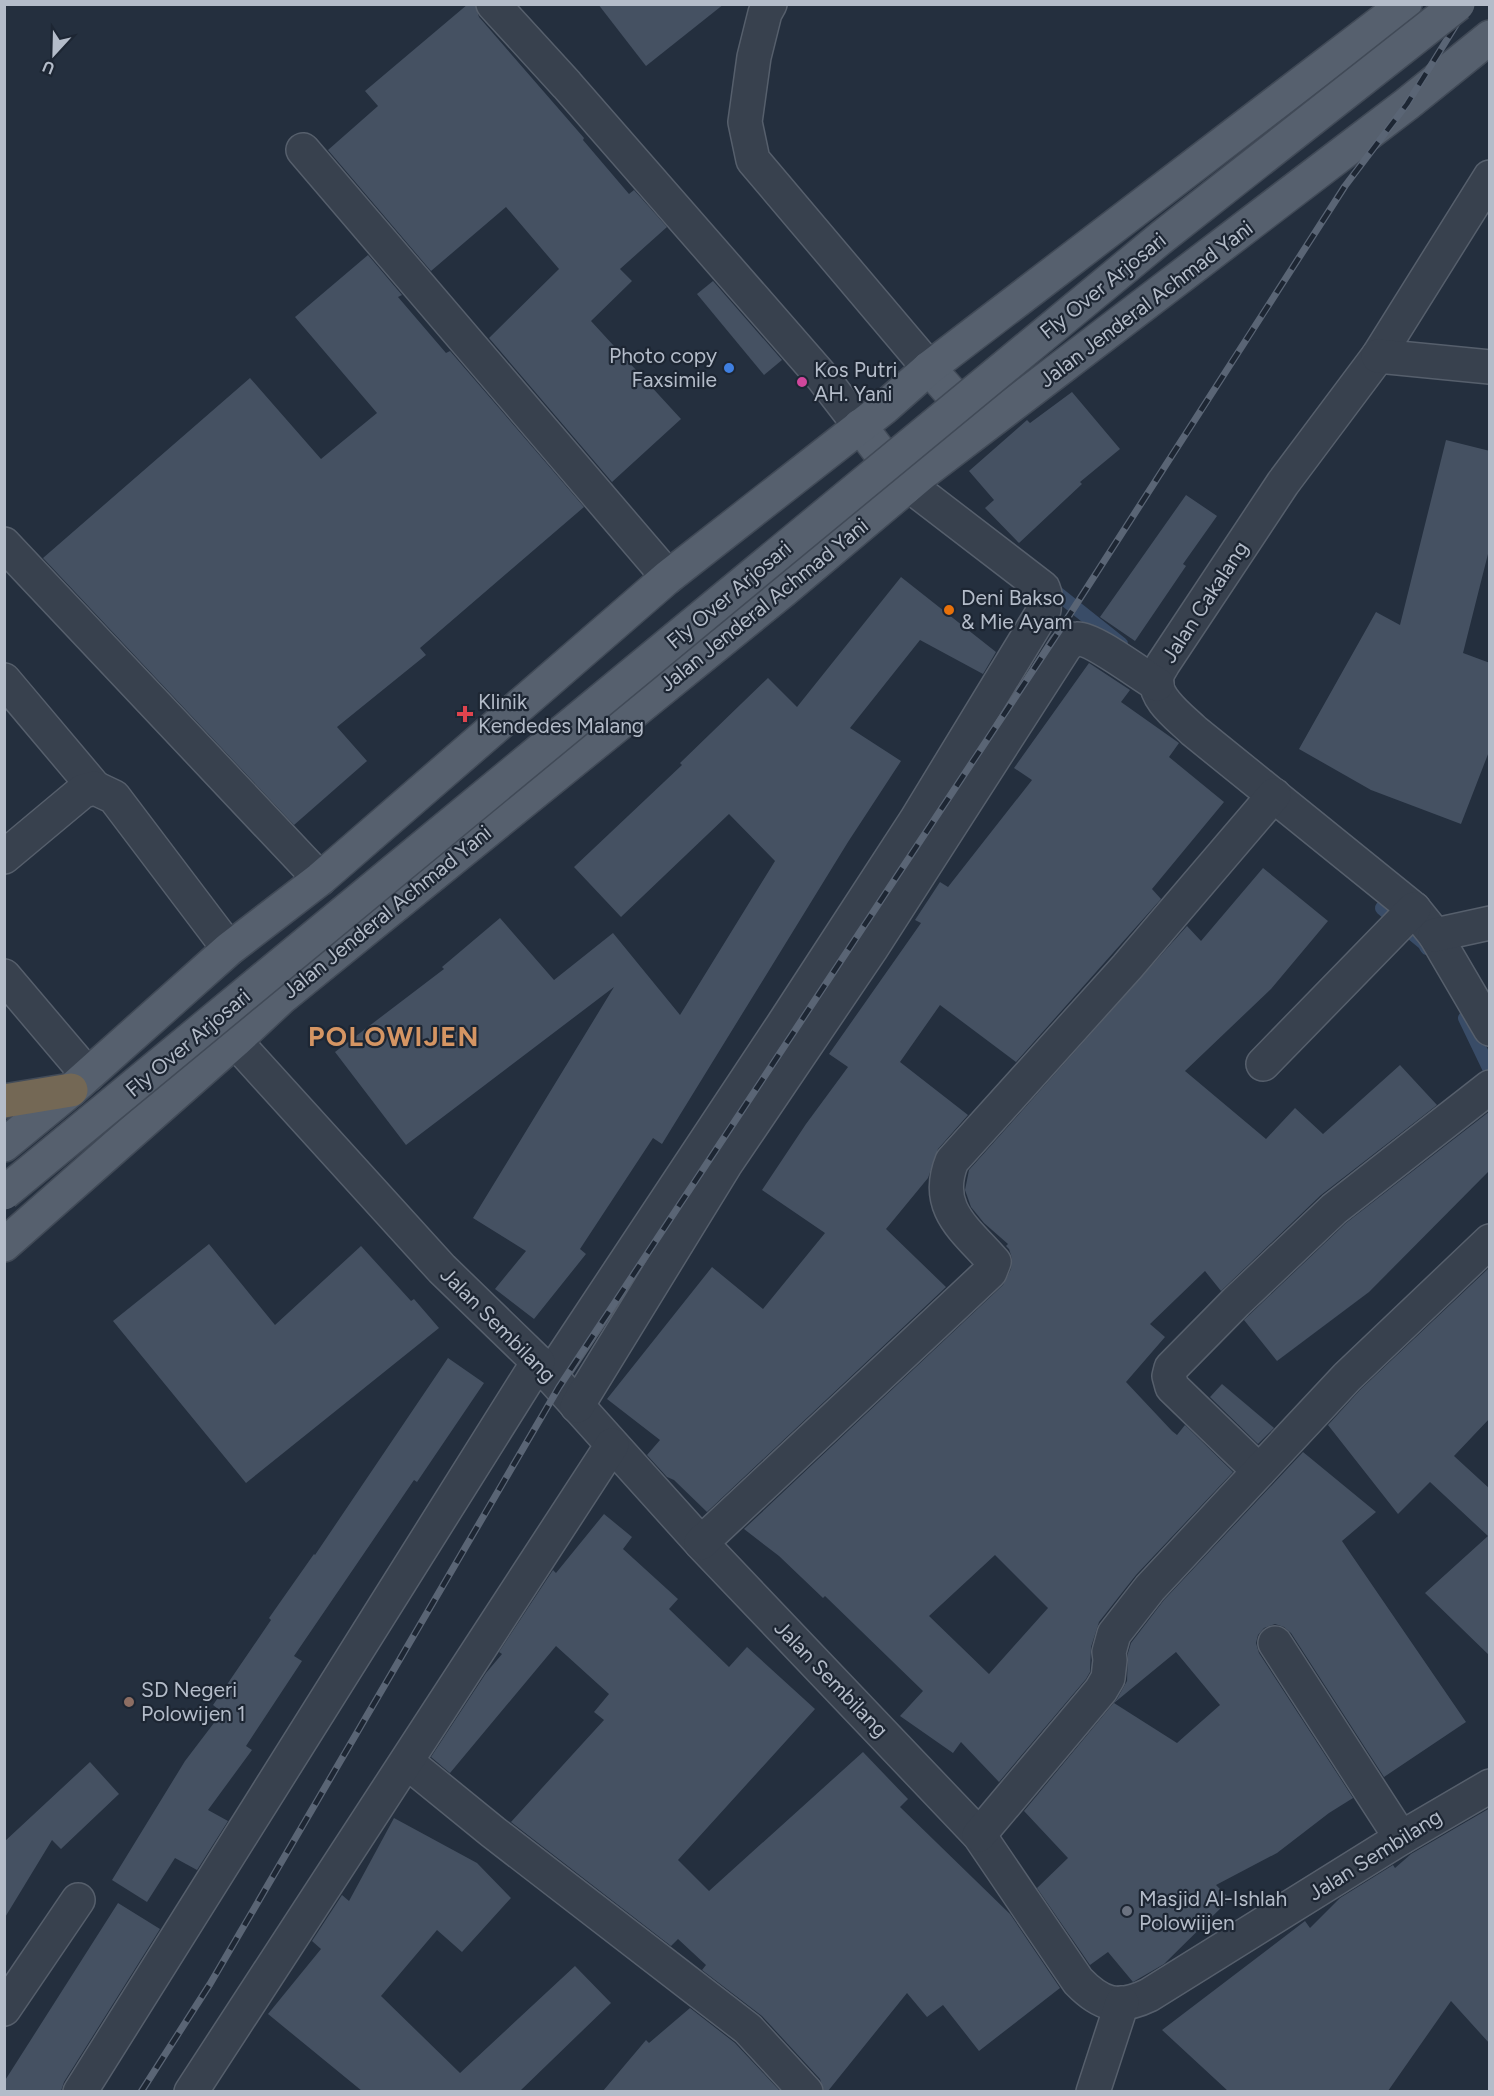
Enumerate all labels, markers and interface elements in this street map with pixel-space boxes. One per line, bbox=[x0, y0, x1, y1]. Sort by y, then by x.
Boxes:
north arrow bbox=[24, 24, 84, 84]
text: U bbox=[40, 57, 57, 78]
street label: Jalan Jenderal Achmad Yani bbox=[1034, 215, 1257, 392]
street label: Fly Over Arjosari bbox=[1035, 227, 1171, 344]
place label: Photo copy Faxsimile bbox=[609, 343, 717, 392]
place label: Kos Putri AH. Yani bbox=[814, 357, 898, 406]
marker: Photo copy Faxsimile bbox=[722, 361, 736, 375]
marker: Kos Putri AH. Yani bbox=[795, 375, 809, 389]
street label: Jalan Jenderal Achmad Yani bbox=[654, 513, 873, 696]
street label: Fly Over Arjosari bbox=[661, 535, 796, 654]
street label: Jalan Cakalang bbox=[1156, 536, 1253, 667]
place label: Deni Bakso & Mie Ayam bbox=[961, 585, 1072, 634]
marker: Deni Bakso & Mie Ayam bbox=[942, 603, 956, 617]
place label: Klinik Kendedes Malang bbox=[478, 689, 644, 738]
marker: Klinik Kendedes Malang bbox=[456, 705, 474, 723]
street label: Jalan Jenderal Achmad Yani bbox=[277, 820, 496, 1003]
street label: Fly Over Arjosari bbox=[120, 983, 255, 1102]
district label: POLOWIJEN bbox=[308, 1020, 480, 1053]
street label: Jalan Sembilang bbox=[436, 1262, 561, 1387]
street label: Jalan Sembilang bbox=[769, 1615, 893, 1742]
place label: SD Negeri Polowijen 1 bbox=[141, 1677, 246, 1726]
marker: SD Negeri Polowijen 1 bbox=[122, 1695, 136, 1709]
street label: Jalan Sembilang bbox=[1303, 1804, 1446, 1906]
place label: Masjid Al-Ishlah Polowiijen bbox=[1139, 1886, 1287, 1935]
marker: Masjid Al-Ishlah Polowiijen bbox=[1120, 1904, 1134, 1918]

